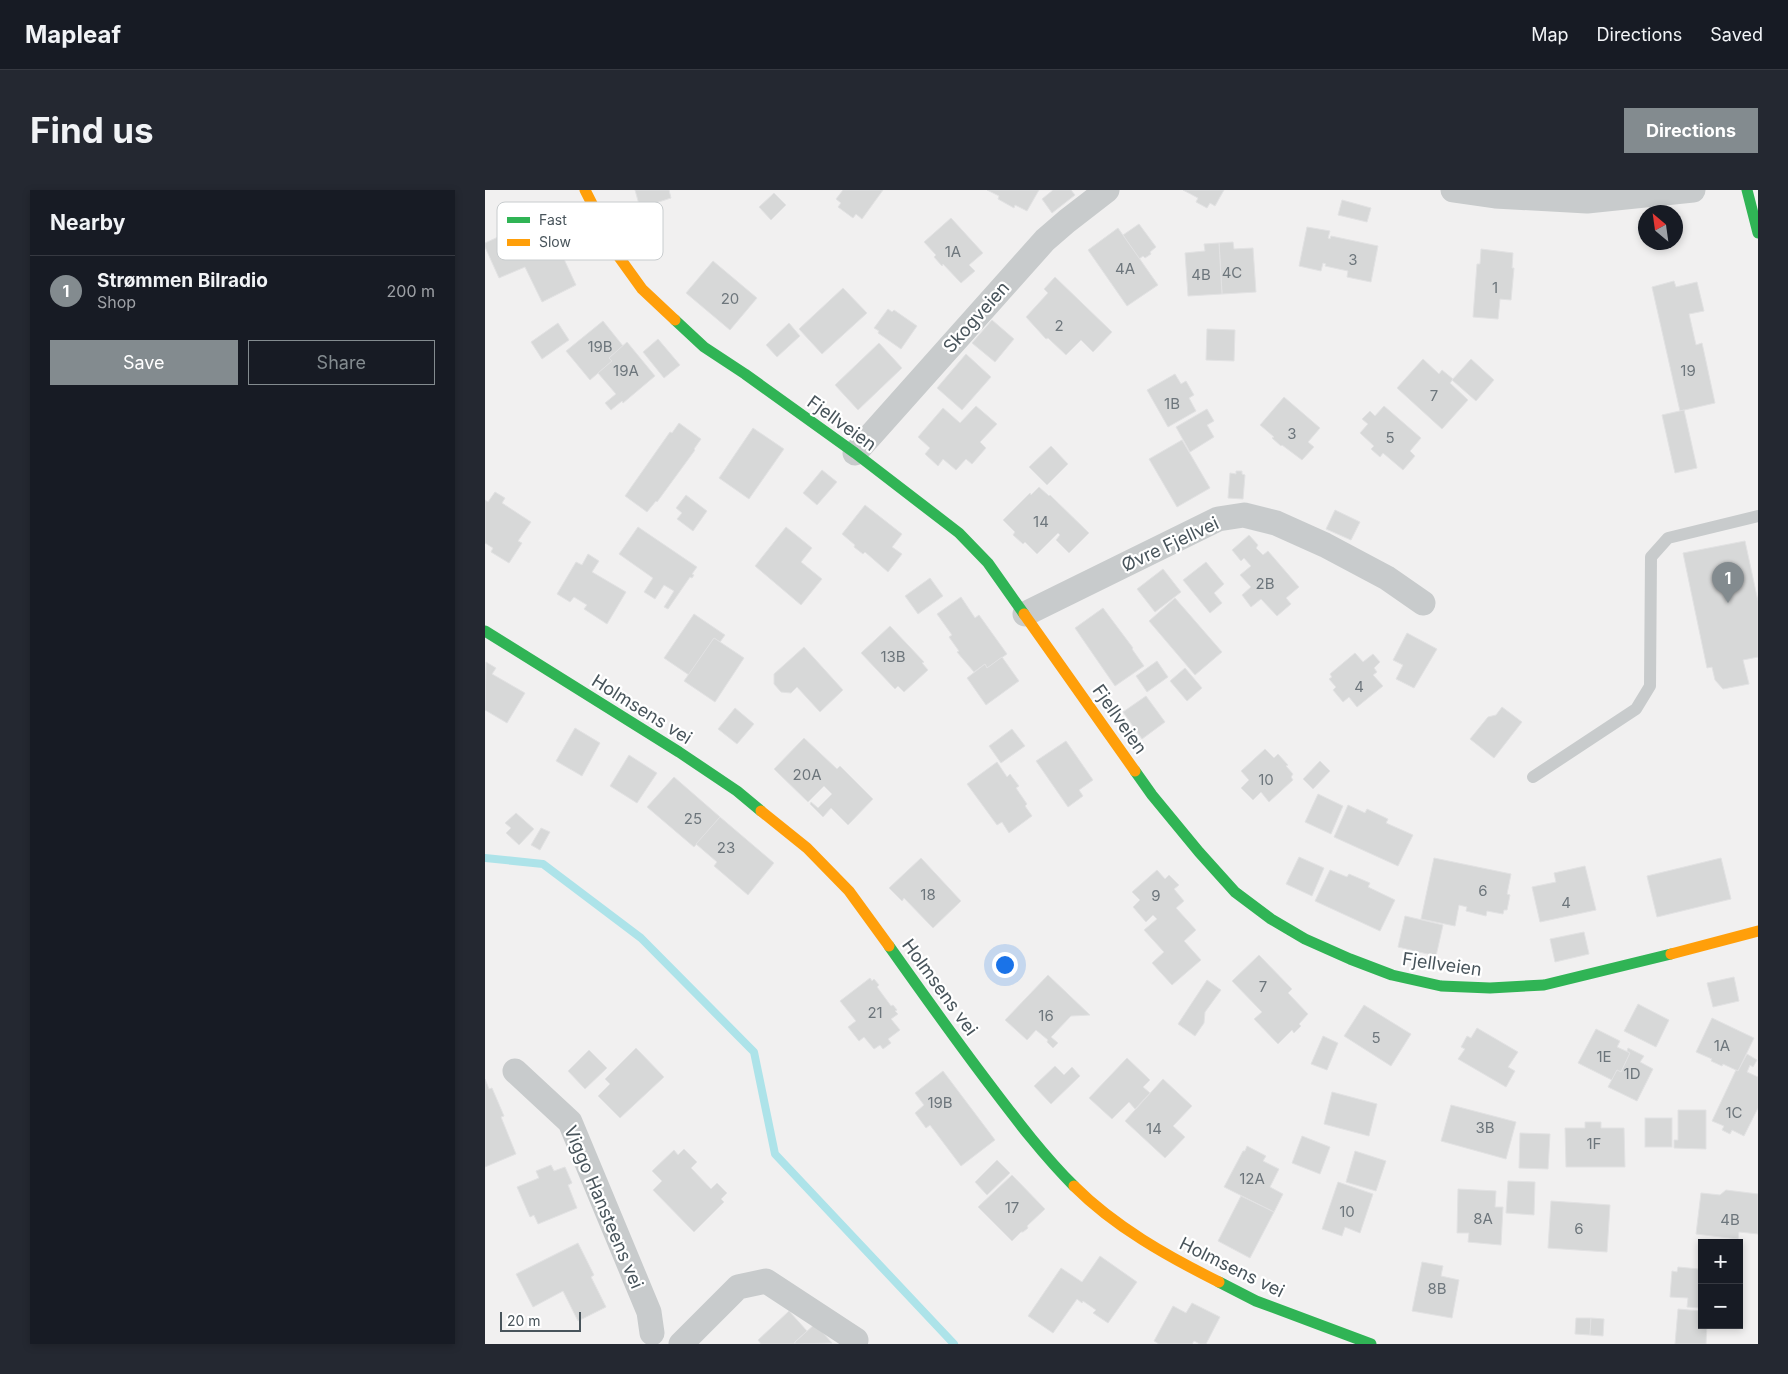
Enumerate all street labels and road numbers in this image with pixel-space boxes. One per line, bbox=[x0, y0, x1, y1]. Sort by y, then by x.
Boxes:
street label: Skogveien bbox=[939, 277, 1013, 357]
street label: Fjellveien bbox=[803, 391, 881, 455]
street label: Øvre Fjellvei bbox=[1118, 512, 1222, 576]
street label: Holmsens vei bbox=[588, 670, 696, 748]
street label: Fjellveien bbox=[1088, 680, 1152, 758]
street label: Holmsens vei bbox=[898, 935, 982, 1039]
street label: Fjellveien bbox=[1401, 948, 1483, 980]
street label: Viggo Hansteens vei bbox=[560, 1122, 648, 1292]
street label: Holmsens vei bbox=[1176, 1233, 1288, 1301]

